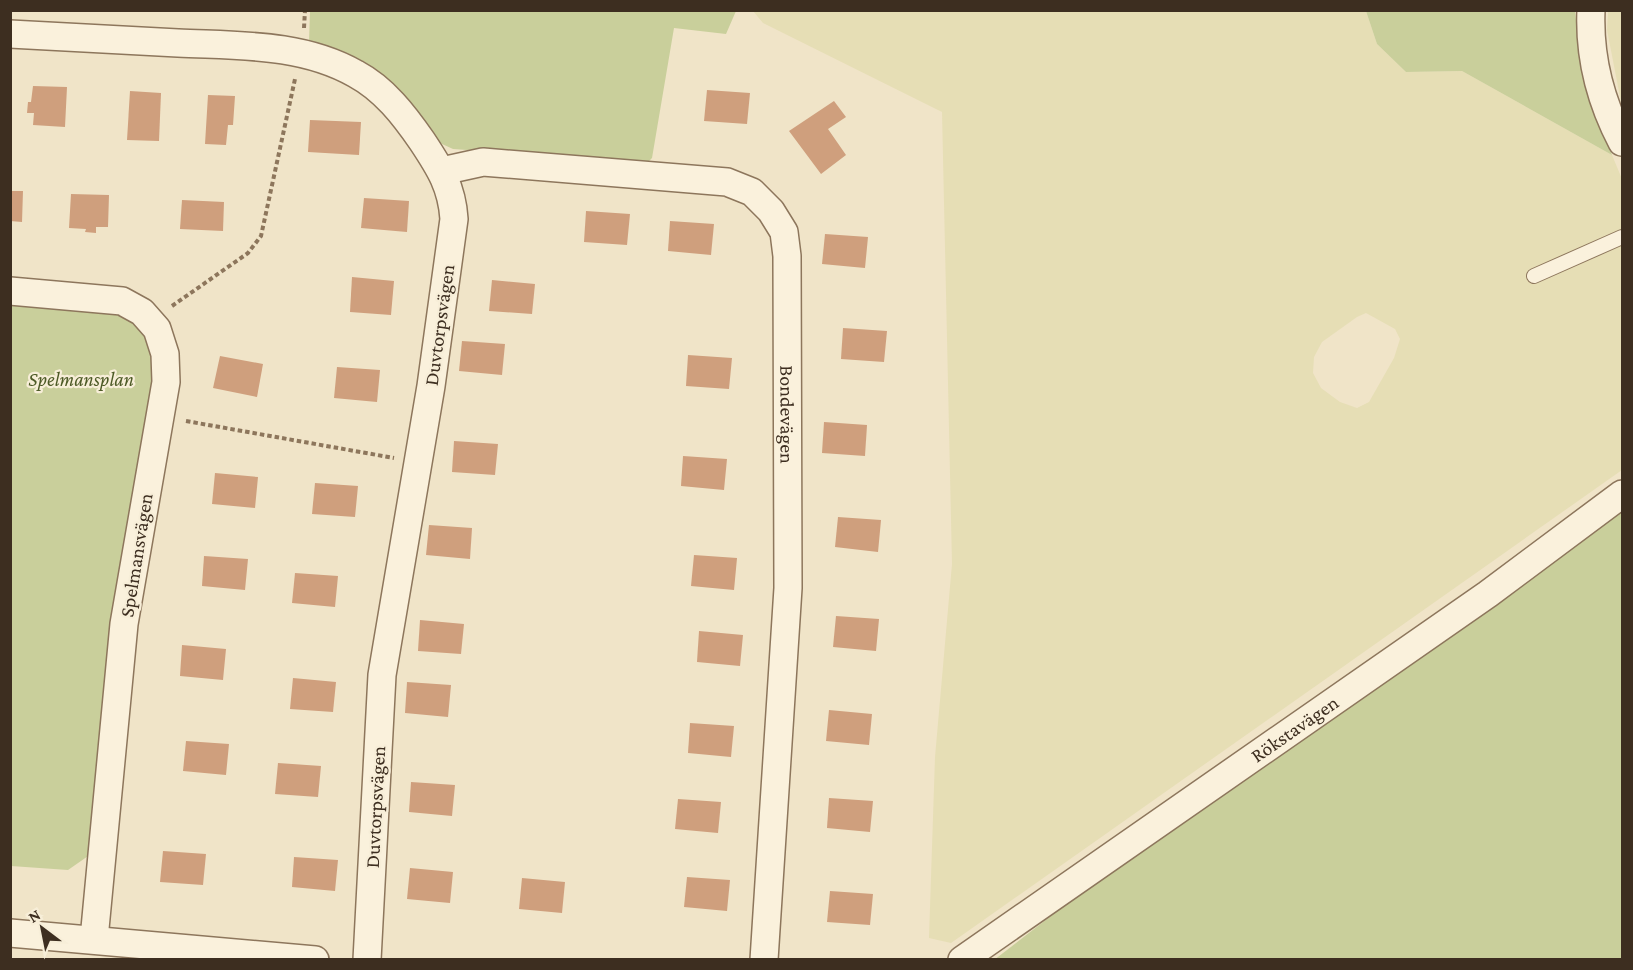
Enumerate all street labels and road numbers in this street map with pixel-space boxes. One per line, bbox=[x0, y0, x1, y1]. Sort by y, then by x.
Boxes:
street label: Duvtorpsvägen bbox=[420, 263, 459, 387]
street label: Bondevägen bbox=[776, 365, 799, 464]
street label: Spelmansvägen bbox=[115, 491, 158, 619]
street label: Rökstavägen bbox=[1247, 691, 1342, 767]
street label: Duvtorpsvägen bbox=[361, 745, 390, 869]

